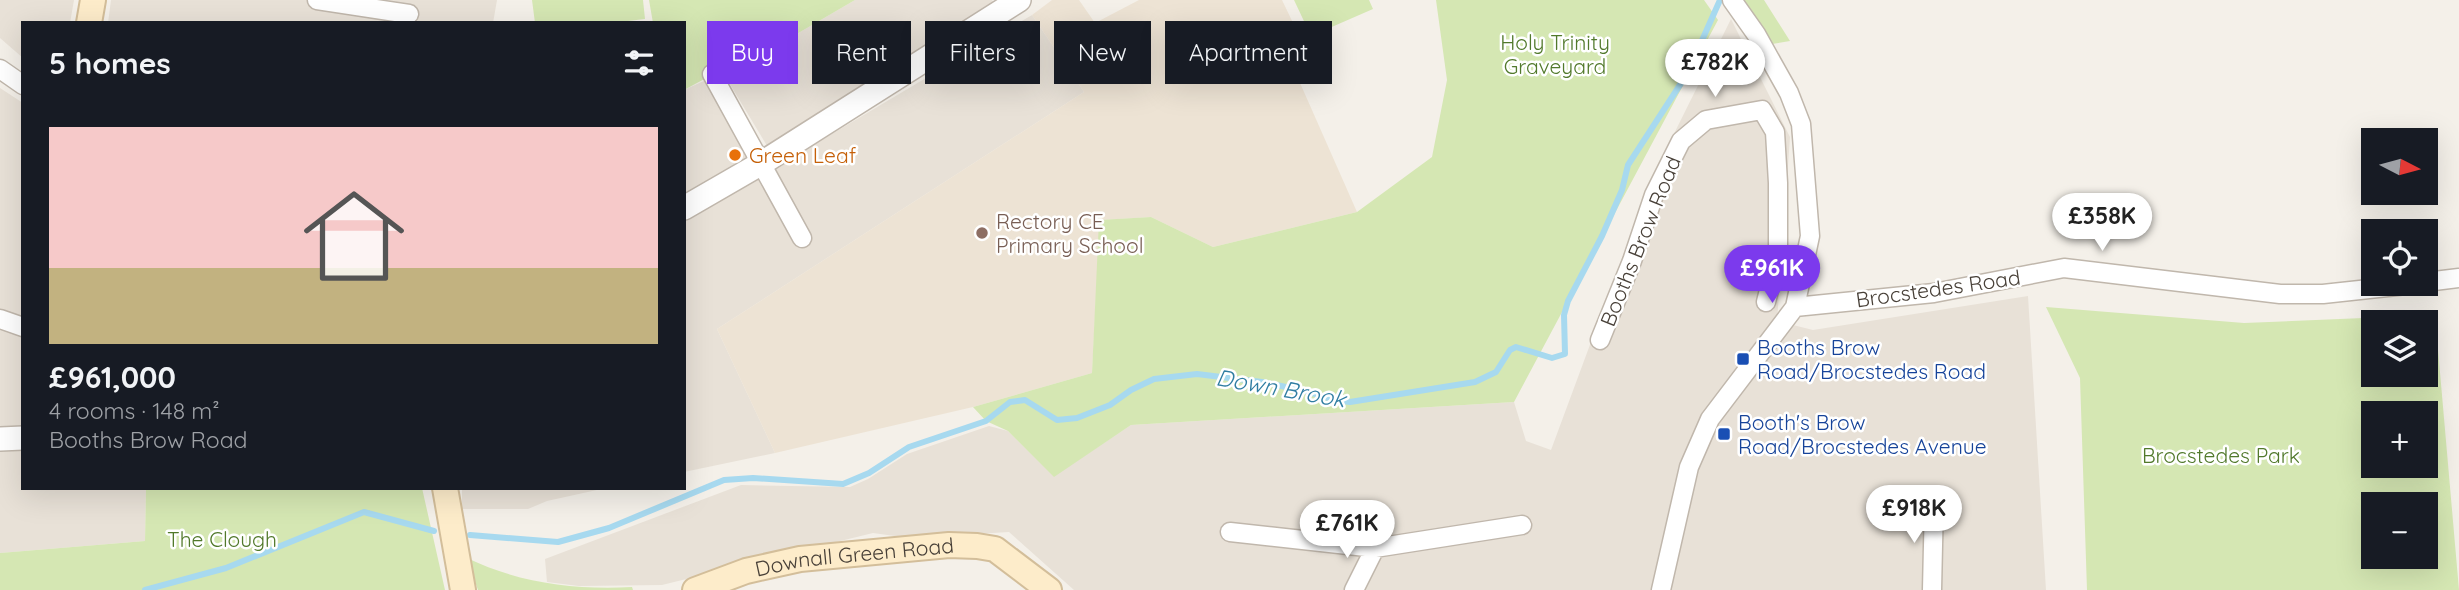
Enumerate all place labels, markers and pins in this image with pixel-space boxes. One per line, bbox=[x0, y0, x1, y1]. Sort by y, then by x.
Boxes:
pin: £782K bbox=[1666, 40, 1764, 99]
place label: Green Leaf bbox=[749, 142, 857, 168]
marker: Green Leaf bbox=[727, 147, 743, 163]
pin: £358K bbox=[2053, 194, 2151, 253]
place label: Rectory CE Primary School bbox=[996, 208, 1144, 258]
marker: Rectory CE Primary School bbox=[974, 225, 990, 241]
pin: £961K bbox=[1723, 246, 1821, 305]
place label: Booths Brow Road/Brocstedes Road bbox=[1757, 334, 1986, 384]
marker: Booths Brow Road/Brocstedes Road bbox=[1735, 351, 1751, 367]
place label: Booth's Brow Road/Brocstedes Avenue bbox=[1738, 409, 1987, 459]
marker: Booth's Brow Road/Brocstedes Avenue bbox=[1716, 426, 1732, 442]
pin: £918K bbox=[1865, 486, 1963, 545]
pin: £761K bbox=[1298, 500, 1396, 560]

